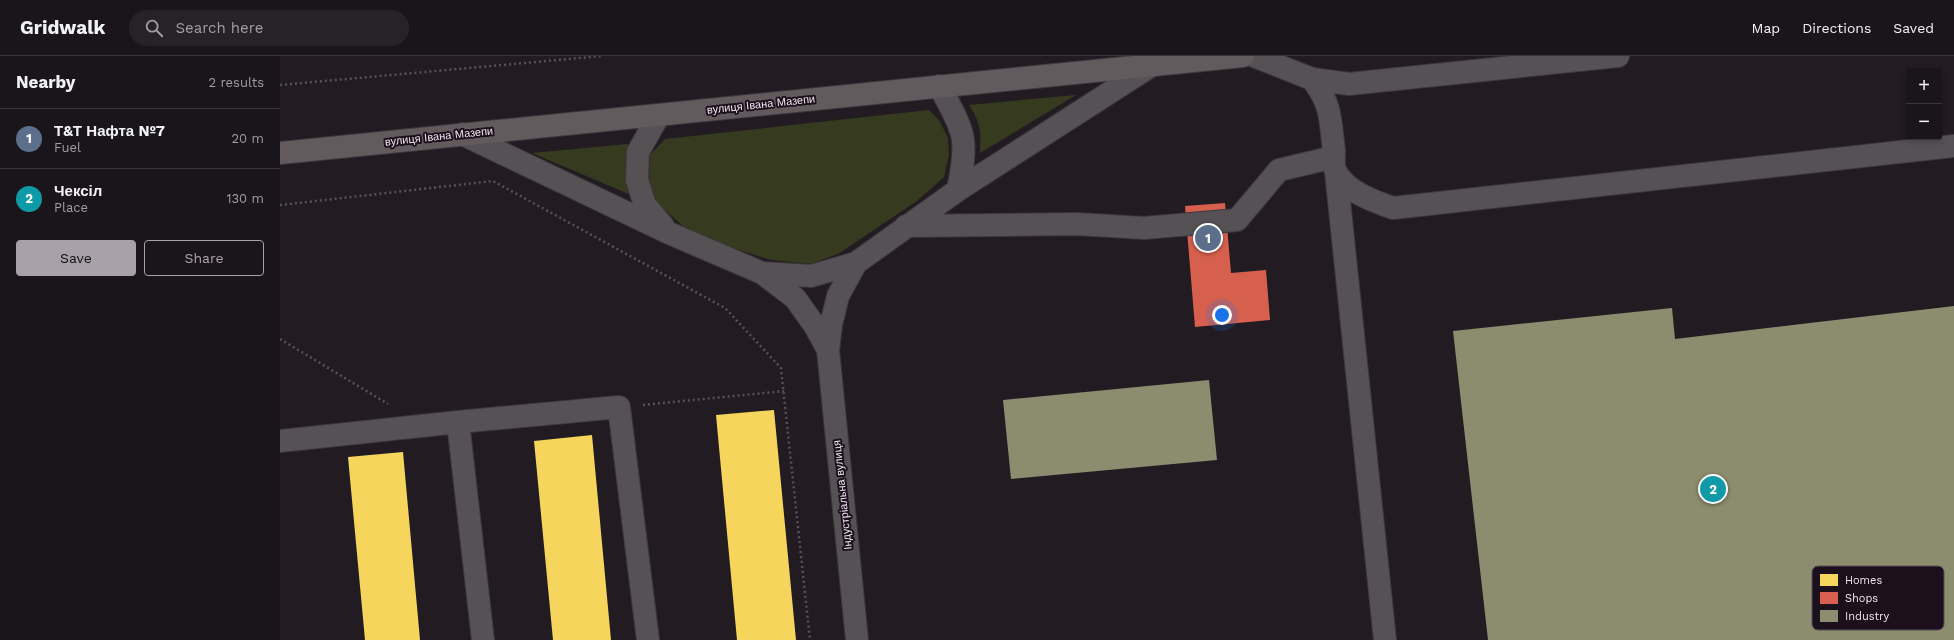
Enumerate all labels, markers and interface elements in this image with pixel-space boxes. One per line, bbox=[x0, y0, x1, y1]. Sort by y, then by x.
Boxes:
search box bbox=[129, 10, 409, 46]
text: Gridwalk bbox=[20, 16, 105, 39]
icon: search bbox=[143, 17, 165, 39]
text: Search here bbox=[175, 19, 263, 37]
text: Map bbox=[1752, 20, 1780, 36]
text: Directions bbox=[1802, 20, 1871, 36]
text: Saved bbox=[1893, 20, 1934, 36]
map controls bbox=[1906, 68, 1942, 140]
button: + bbox=[1906, 68, 1942, 104]
text: Nearby bbox=[16, 72, 75, 92]
text: 2 results bbox=[209, 75, 264, 90]
street label: вулиця Івана Мазепи bbox=[706, 92, 816, 117]
button: − bbox=[1906, 104, 1942, 140]
text: Т&Т Нафта №7 bbox=[54, 122, 165, 140]
street label: вулиця Івана Мазепи bbox=[384, 124, 494, 149]
text: 1 bbox=[26, 131, 32, 146]
text: 20 m bbox=[232, 131, 264, 146]
text: Fuel bbox=[54, 140, 81, 155]
text: Чексіл bbox=[54, 182, 102, 200]
text: 2 bbox=[25, 191, 33, 206]
text: 130 m bbox=[226, 191, 264, 206]
text: Place bbox=[54, 200, 88, 215]
pin: 1 bbox=[1195, 223, 1221, 253]
button: Save bbox=[16, 240, 136, 276]
button: Share bbox=[144, 240, 264, 276]
your location bbox=[1212, 305, 1232, 325]
street label: Індустріальна вулиця bbox=[830, 440, 855, 550]
pin: 2 bbox=[1700, 474, 1726, 504]
legend bbox=[1812, 566, 1944, 630]
text: Homes bbox=[1845, 574, 1882, 587]
text: Shops bbox=[1845, 592, 1878, 605]
text: Industry bbox=[1845, 610, 1890, 623]

